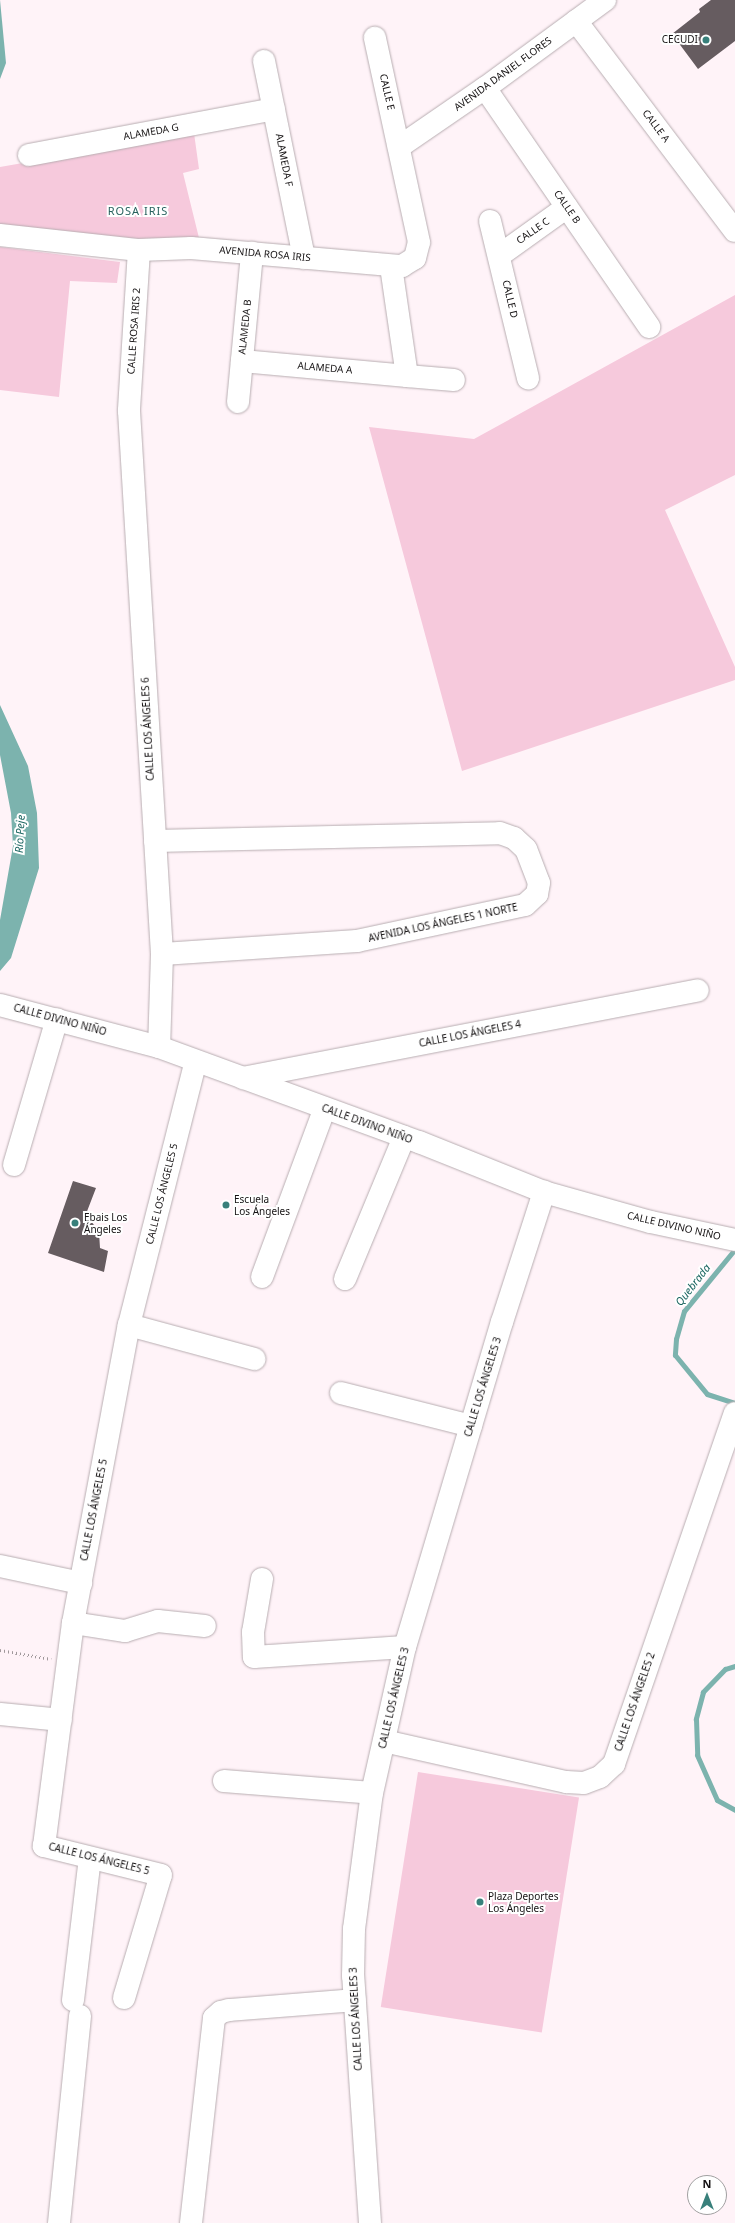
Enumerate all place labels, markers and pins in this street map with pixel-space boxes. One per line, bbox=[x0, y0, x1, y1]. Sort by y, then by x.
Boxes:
place label: CECUDI bbox=[662, 34, 698, 46]
marker: CECUDI bbox=[701, 35, 711, 45]
place label: Escuela Los Ángeles bbox=[234, 1193, 290, 1216]
marker: Escuela Los Ángeles bbox=[221, 1200, 231, 1210]
place label: Ebais Los Ángeles bbox=[84, 1211, 127, 1234]
marker: Ebais Los Ángeles bbox=[69, 1217, 81, 1229]
place label: Plaza Deportes Los Ángeles bbox=[488, 1890, 558, 1914]
marker: Plaza Deportes Los Ángeles bbox=[475, 1897, 485, 1907]

